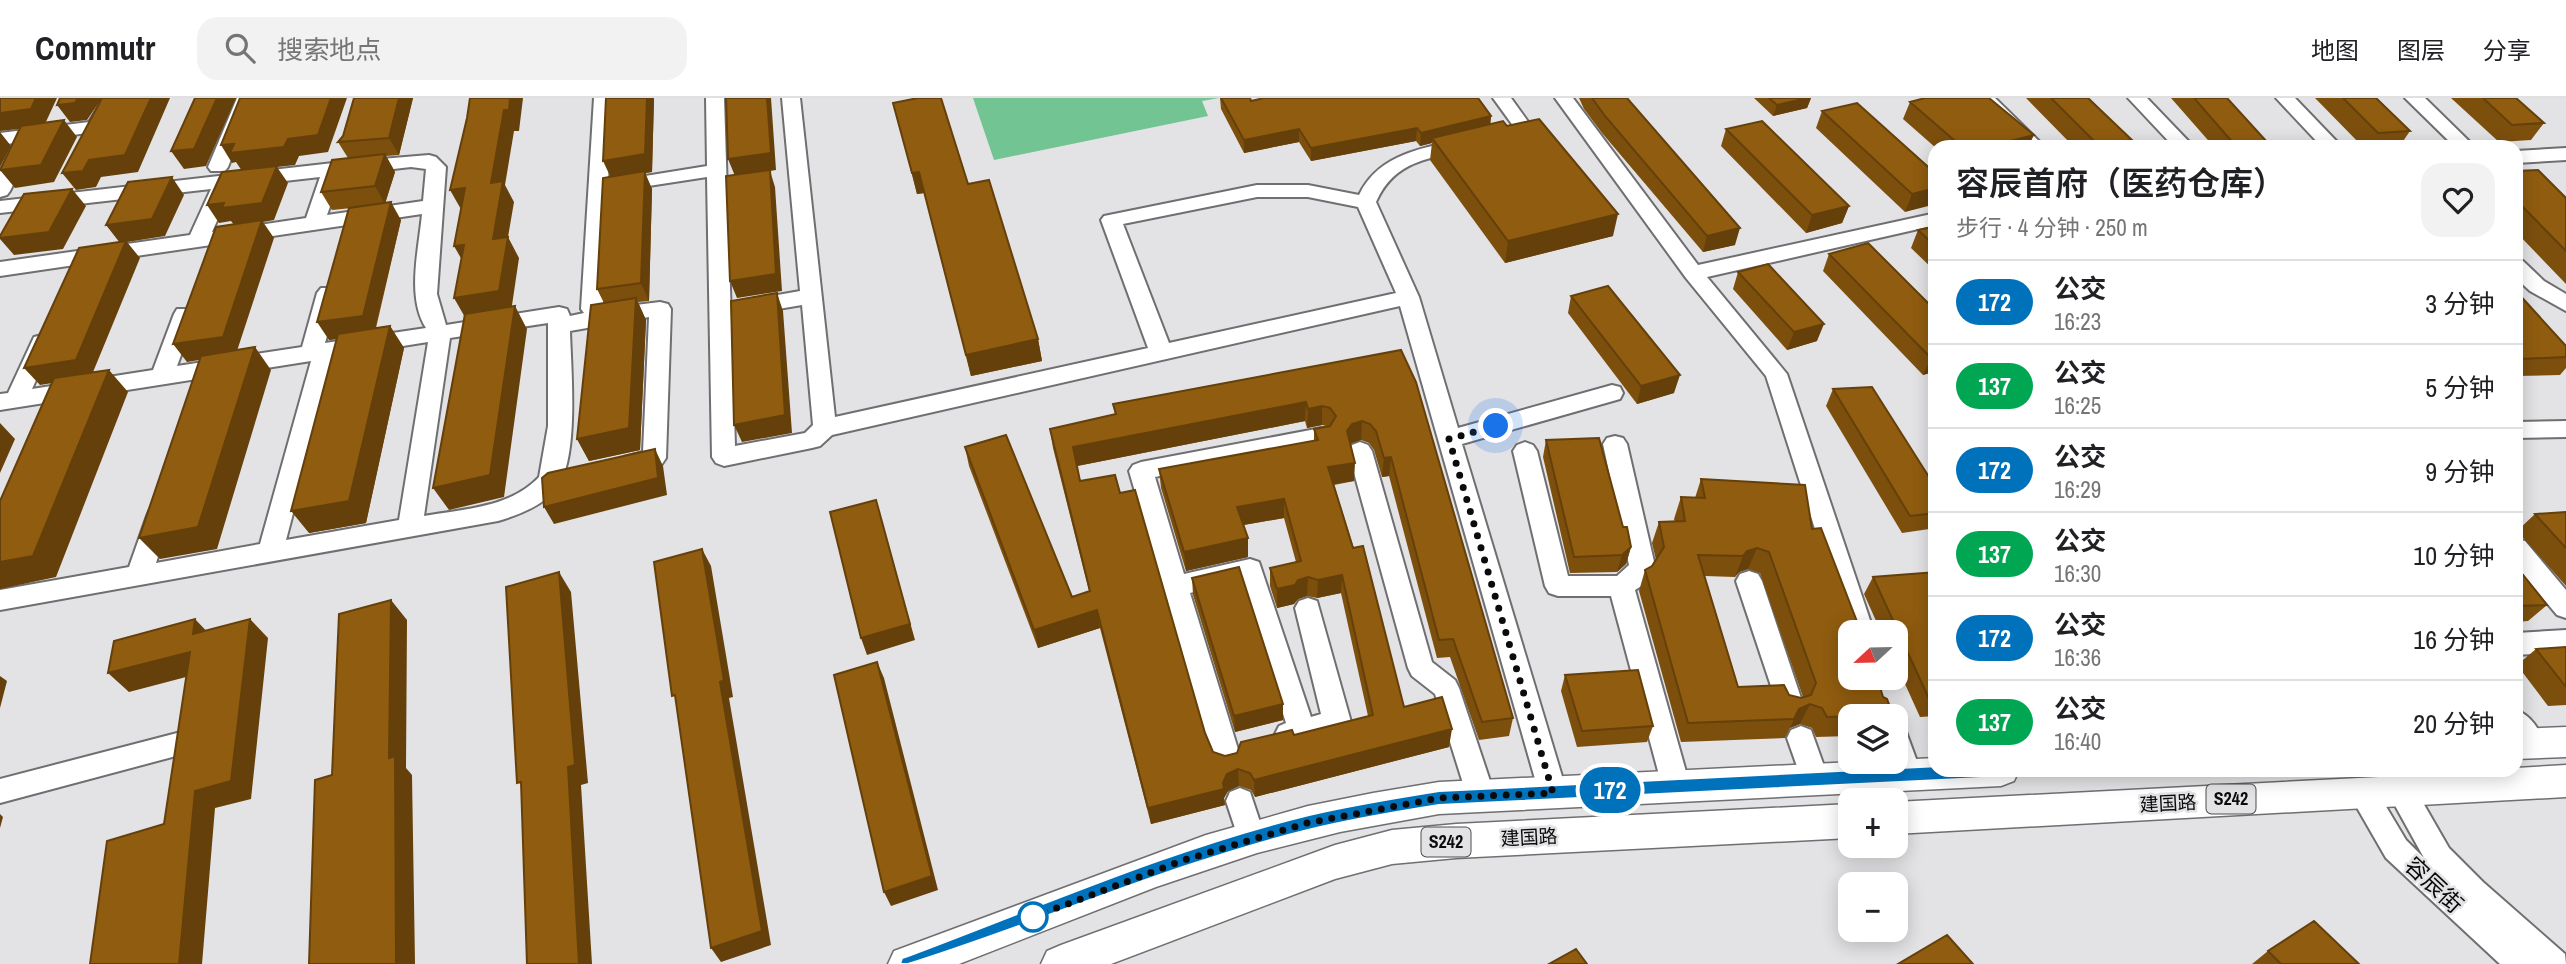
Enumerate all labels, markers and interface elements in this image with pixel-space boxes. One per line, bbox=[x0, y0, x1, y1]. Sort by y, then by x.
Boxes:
search box bbox=[197, 17, 687, 80]
text: Commutr bbox=[35, 26, 155, 70]
icon: search bbox=[221, 29, 259, 67]
text: 搜索地点 bbox=[277, 32, 381, 67]
text: 地图 bbox=[2311, 34, 2359, 66]
text: 图层 bbox=[2397, 34, 2445, 66]
text: 分享 bbox=[2483, 34, 2531, 66]
text: 容辰首府（医药仓库） bbox=[1956, 161, 2286, 205]
button: heart bbox=[2421, 163, 2495, 237]
text: 步行 · 4 分钟 · 250 m bbox=[1956, 212, 2148, 243]
text: 公交 bbox=[2054, 271, 2106, 306]
text: 172 bbox=[1978, 286, 2011, 318]
text: 3 分钟 bbox=[2425, 286, 2495, 321]
text: 16:23 bbox=[2054, 306, 2101, 337]
text: 公交 bbox=[2054, 355, 2106, 390]
text: 137 bbox=[1978, 370, 2011, 402]
text: 5 分钟 bbox=[2425, 370, 2495, 405]
text: 16:25 bbox=[2054, 390, 2101, 421]
your location bbox=[1478, 408, 1513, 443]
text: 公交 bbox=[2054, 439, 2106, 474]
text: 172 bbox=[1978, 454, 2011, 486]
text: 9 分钟 bbox=[2425, 454, 2495, 489]
text: 16:29 bbox=[2054, 474, 2101, 505]
text: 公交 bbox=[2054, 523, 2106, 558]
text: 137 bbox=[1978, 538, 2011, 570]
text: 10 分钟 bbox=[2413, 538, 2495, 573]
text: 16:30 bbox=[2054, 558, 2101, 589]
text: 公交 bbox=[2054, 607, 2106, 642]
north arrow bbox=[1838, 620, 1908, 690]
map controls bbox=[1838, 620, 1908, 942]
text: 172 bbox=[1978, 622, 2011, 654]
text: 16 分钟 bbox=[2413, 622, 2495, 657]
text: 16:36 bbox=[2054, 642, 2101, 673]
text: 公交 bbox=[2054, 691, 2106, 726]
button: layers bbox=[1838, 704, 1908, 774]
text: 137 bbox=[1978, 706, 2011, 738]
text: 20 分钟 bbox=[2413, 706, 2495, 741]
text: 16:40 bbox=[2054, 726, 2101, 757]
line badge: 172 bbox=[1570, 767, 1650, 813]
text: 172 bbox=[1594, 774, 1626, 806]
road number: S242 bbox=[2206, 784, 2256, 814]
button: + bbox=[1838, 788, 1908, 858]
street label: 建国路 bbox=[2139, 789, 2197, 817]
street label: 建国路 bbox=[1500, 823, 1558, 851]
road number: S242 bbox=[1422, 828, 1470, 856]
street label: 容辰街 bbox=[2399, 850, 2470, 919]
button: − bbox=[1838, 872, 1908, 942]
unlabelled marker bbox=[1018, 902, 1048, 932]

